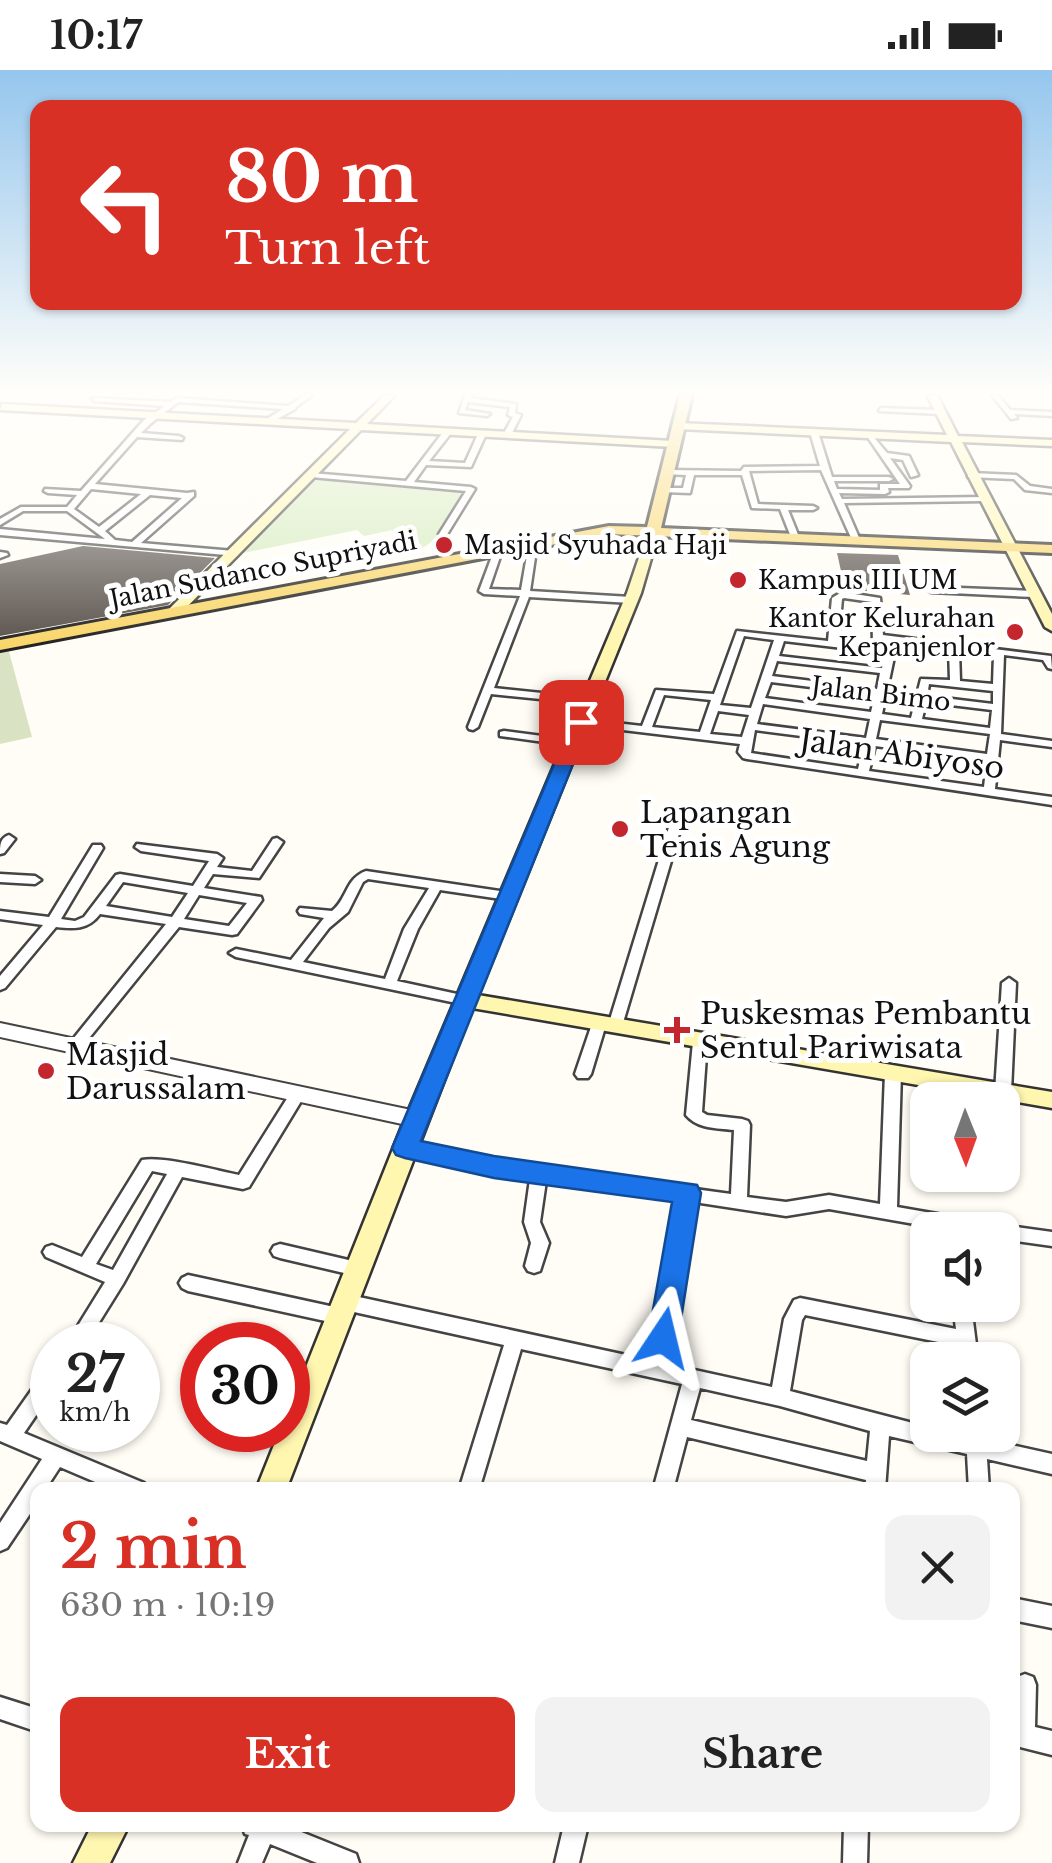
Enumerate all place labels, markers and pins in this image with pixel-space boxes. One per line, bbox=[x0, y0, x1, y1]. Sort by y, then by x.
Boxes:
place label: Masjid Syuhada Haji bbox=[464, 530, 727, 561]
marker: Masjid Syuhada Haji bbox=[433, 534, 455, 556]
place label: Kampus III UM bbox=[758, 565, 957, 596]
marker: Kampus III UM bbox=[727, 569, 749, 591]
place label: Kantor Kelurahan Kepanjenlor bbox=[768, 603, 995, 663]
marker: Kantor Kelurahan Kepanjenlor bbox=[1004, 621, 1026, 643]
pin bbox=[539, 680, 624, 765]
place label: Lapangan Tenis Agung bbox=[640, 794, 831, 865]
marker: Lapangan Tenis Agung bbox=[609, 818, 631, 840]
place label: Puskesmas Pembantu Sentul Pariwisata bbox=[700, 995, 1031, 1066]
marker: Puskesmas Pembantu Sentul Pariwisata bbox=[664, 1017, 690, 1043]
place label: Masjid Darussalam bbox=[66, 1036, 246, 1107]
marker: Masjid Darussalam bbox=[35, 1060, 57, 1082]

